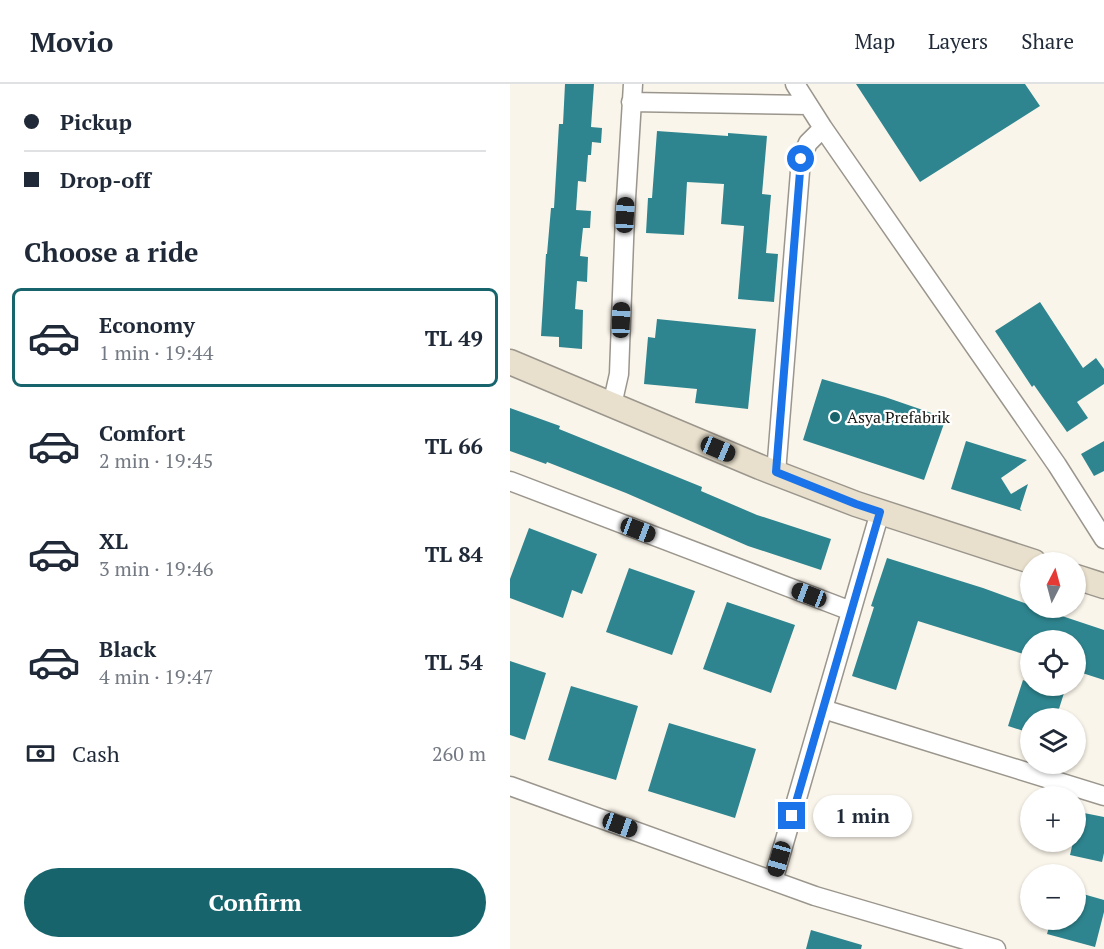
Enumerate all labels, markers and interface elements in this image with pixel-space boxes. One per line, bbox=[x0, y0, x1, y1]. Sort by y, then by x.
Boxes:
text: Movio bbox=[30, 23, 113, 60]
text: Map bbox=[854, 27, 895, 55]
text: Layers bbox=[928, 27, 988, 55]
text: Share bbox=[1021, 27, 1074, 55]
text: Pickup bbox=[60, 107, 132, 136]
route start bbox=[787, 145, 814, 172]
text: Drop-off bbox=[60, 165, 151, 194]
car bbox=[615, 197, 635, 233]
text: Choose a ride bbox=[24, 234, 199, 270]
car bbox=[611, 302, 631, 338]
text: Economy bbox=[99, 310, 195, 339]
icon: car bbox=[27, 311, 81, 365]
text: TL 49 bbox=[425, 323, 483, 352]
text: 1 min · 19:44 bbox=[99, 339, 213, 366]
place label: Asya Prefabrik bbox=[847, 406, 951, 428]
marker: Asya Prefabrik bbox=[828, 410, 842, 424]
text: Comfort bbox=[99, 418, 185, 447]
icon: car bbox=[27, 419, 81, 473]
text: TL 66 bbox=[425, 431, 483, 460]
car bbox=[698, 434, 738, 464]
text: 2 min · 19:45 bbox=[99, 447, 213, 474]
car bbox=[618, 515, 658, 545]
text: XL bbox=[99, 526, 128, 555]
icon: car bbox=[27, 527, 81, 581]
text: TL 84 bbox=[425, 539, 483, 568]
north arrow bbox=[1020, 552, 1086, 618]
map controls bbox=[1020, 552, 1086, 930]
text: 3 min · 19:46 bbox=[99, 555, 213, 582]
car bbox=[789, 580, 829, 610]
button: locate bbox=[1020, 630, 1086, 696]
text: Black bbox=[99, 634, 156, 663]
icon: car bbox=[27, 635, 81, 689]
text: TL 54 bbox=[425, 647, 483, 676]
text: 4 min · 19:47 bbox=[99, 663, 213, 690]
button: layers bbox=[1020, 708, 1086, 774]
icon: cash bbox=[24, 737, 57, 770]
text: Cash bbox=[72, 739, 120, 768]
text: 260 m bbox=[432, 740, 486, 767]
button: + bbox=[1020, 786, 1086, 852]
callout: 1 min bbox=[813, 795, 912, 837]
route end bbox=[778, 802, 805, 829]
text: 1 min bbox=[835, 802, 890, 829]
car bbox=[600, 810, 640, 840]
car bbox=[765, 839, 793, 879]
button: − bbox=[1020, 864, 1086, 930]
button: Confirm bbox=[24, 868, 486, 937]

